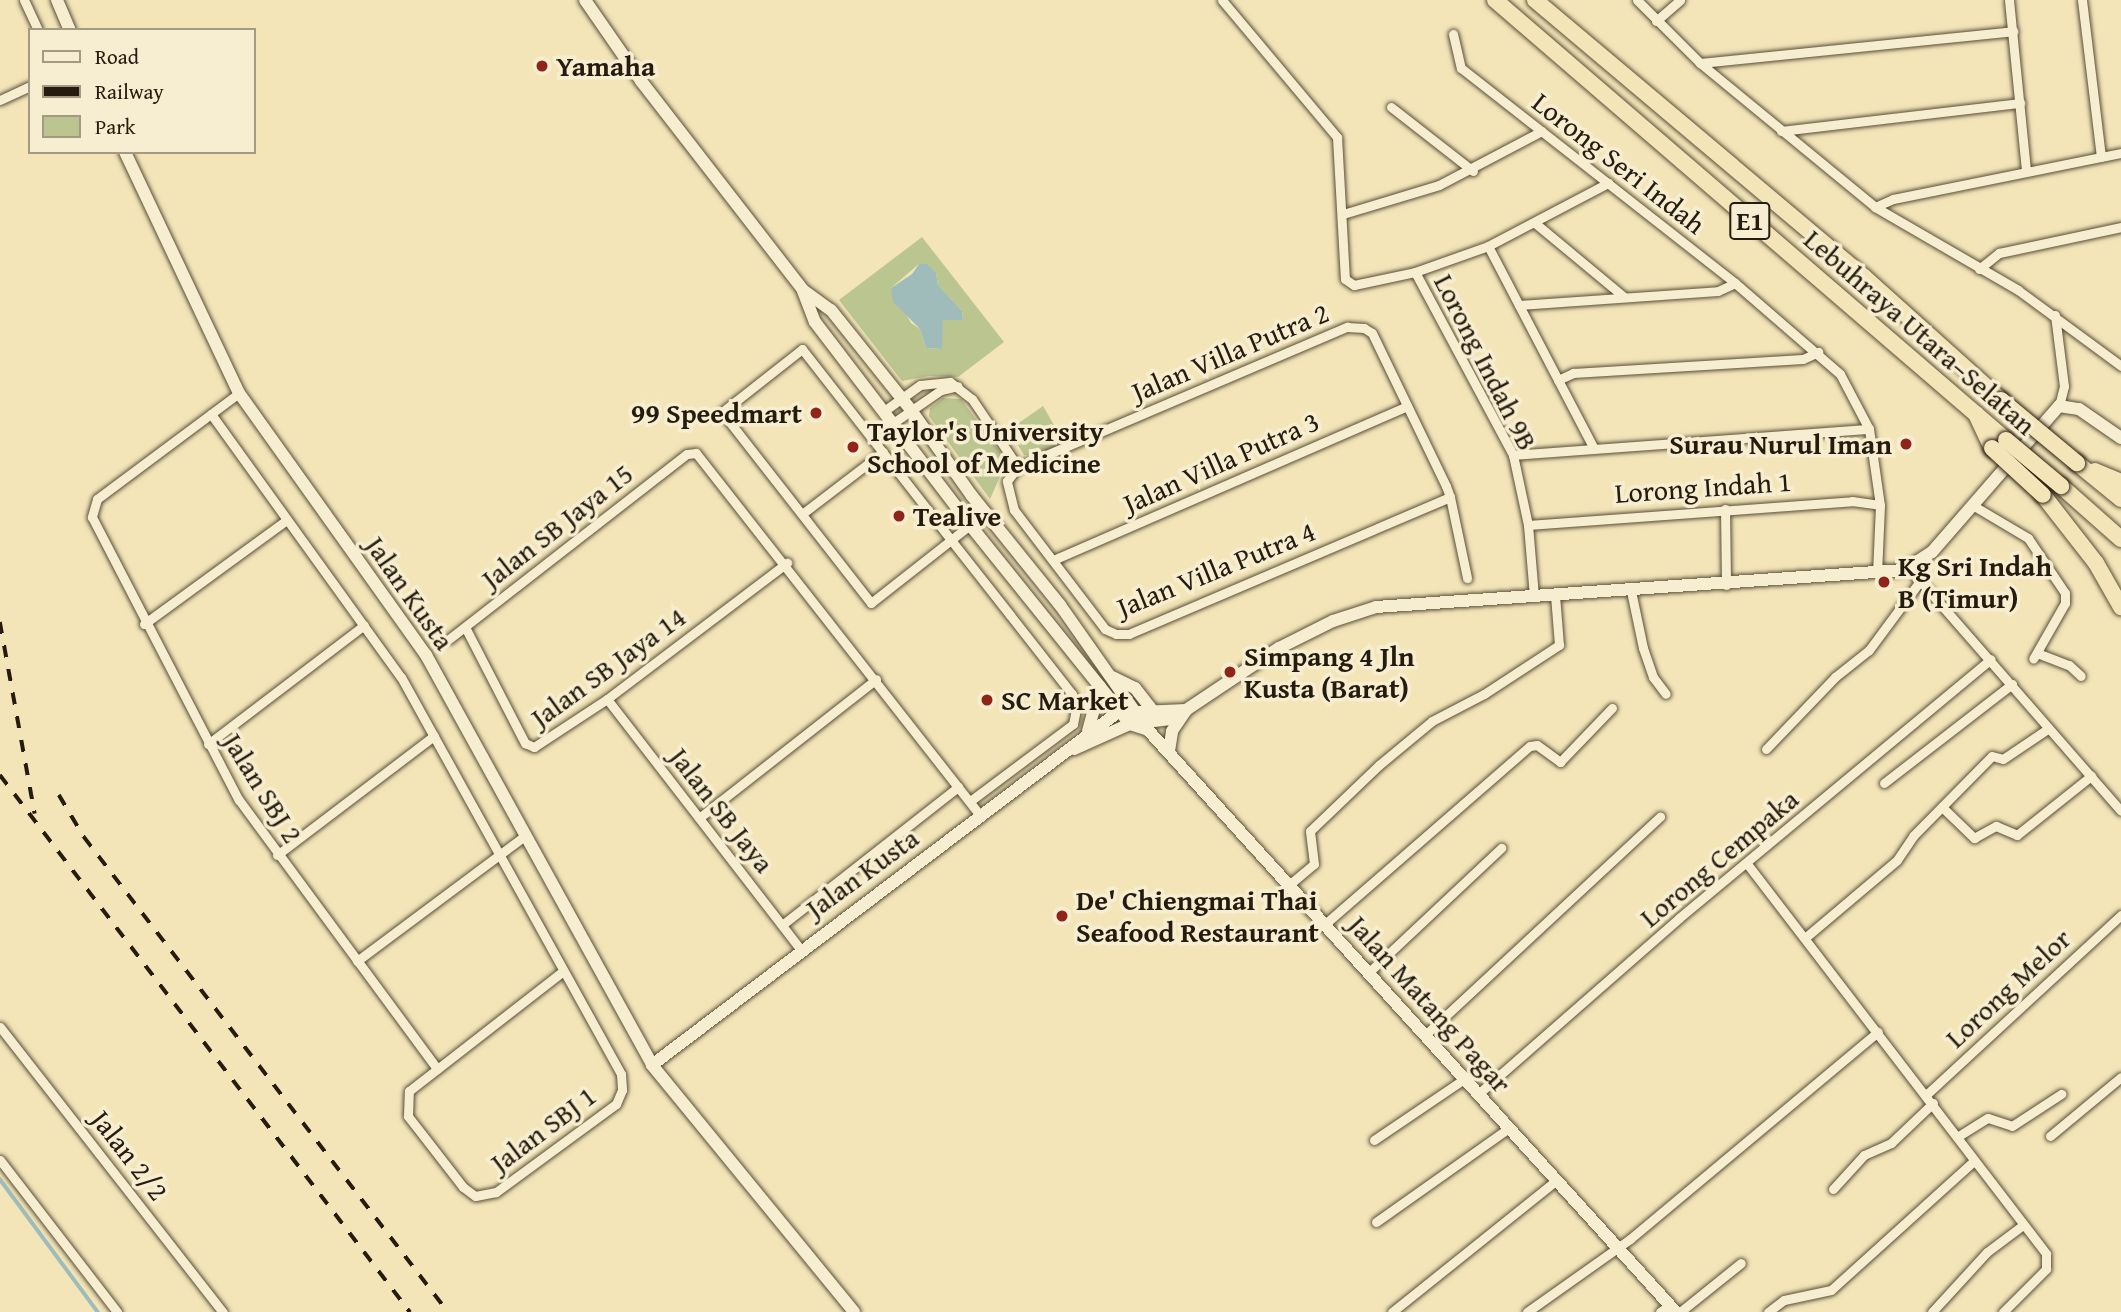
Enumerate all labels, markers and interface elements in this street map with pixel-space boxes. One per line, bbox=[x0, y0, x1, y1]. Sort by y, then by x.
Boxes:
legend bbox=[28, 28, 256, 154]
text: Road bbox=[95, 41, 139, 72]
place label: Yamaha bbox=[556, 49, 655, 83]
marker: Yamaha bbox=[534, 58, 550, 74]
text: Railway bbox=[95, 76, 164, 107]
street label: Lorong Seri Indah bbox=[1526, 85, 1712, 241]
text: Park bbox=[95, 111, 136, 142]
road number: E1 bbox=[1729, 198, 1771, 244]
street label: Lebuhraya Utara–Selatan bbox=[1797, 222, 2043, 442]
street label: Lorong Indah 9B bbox=[1427, 268, 1545, 456]
street label: Jalan Villa Putra 2 bbox=[1127, 295, 1333, 409]
place label: 99 Speedmart bbox=[631, 396, 802, 430]
street label: Jalan Villa Putra 3 bbox=[1118, 404, 1324, 520]
marker: 99 Speedmart bbox=[808, 405, 824, 421]
place label: Taylor's University School of Medicine bbox=[867, 414, 1104, 480]
place label: Surau Nurul Iman bbox=[1669, 427, 1892, 461]
marker: Surau Nurul Iman bbox=[1898, 436, 1914, 452]
marker: Taylor's University School of Medicine bbox=[845, 439, 861, 455]
street label: Jalan SB Jaya 15 bbox=[475, 457, 639, 595]
street label: Lorong Indah 1 bbox=[1614, 464, 1792, 510]
place label: Tealive bbox=[913, 499, 1001, 533]
marker: Tealive bbox=[891, 508, 907, 524]
street label: Jalan Villa Putra 4 bbox=[1112, 514, 1320, 624]
street label: Jalan Kusta bbox=[359, 530, 461, 656]
place label: Kg Sri Indah B (Timur) bbox=[1898, 549, 2052, 615]
marker: Kg Sri Indah B (Timur) bbox=[1876, 574, 1892, 590]
street label: Jalan SB Jaya 14 bbox=[524, 600, 692, 734]
place label: Simpang 4 Jln Kusta (Barat) bbox=[1244, 639, 1415, 705]
marker: Simpang 4 Jln Kusta (Barat) bbox=[1222, 664, 1238, 680]
place label: SC Market bbox=[1001, 683, 1129, 717]
marker: SC Market bbox=[979, 692, 995, 708]
street label: Jalan SBJ 2 bbox=[216, 727, 310, 849]
street label: Jalan SB Jaya bbox=[663, 741, 781, 879]
street label: Lorong Cempaka bbox=[1633, 782, 1805, 934]
street label: Jalan Kusta bbox=[799, 821, 925, 925]
place label: De' Chiengmai Thai Seafood Restaurant bbox=[1076, 883, 1319, 949]
marker: De' Chiengmai Thai Seafood Restaurant bbox=[1054, 908, 1070, 924]
street label: Jalan Matang Pagar bbox=[1342, 908, 1518, 1100]
street label: Lorong Melor bbox=[1938, 922, 2078, 1054]
street label: Jalan SBJ 1 bbox=[484, 1079, 602, 1179]
street label: Jalan 2/2 bbox=[84, 1103, 176, 1207]

